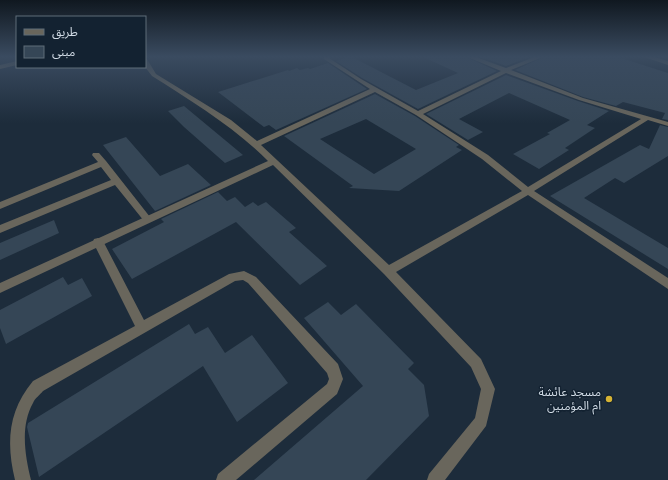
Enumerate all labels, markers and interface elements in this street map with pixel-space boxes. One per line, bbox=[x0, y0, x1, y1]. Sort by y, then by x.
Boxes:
legend bbox=[16, 16, 146, 68]
text: طريق bbox=[52, 23, 78, 40]
text: مبنى bbox=[52, 43, 75, 60]
place label: مسجد عائشة ام المؤمنين bbox=[538, 383, 601, 415]
marker: مسجد عائشة ام المؤمنين bbox=[604, 394, 614, 404]

